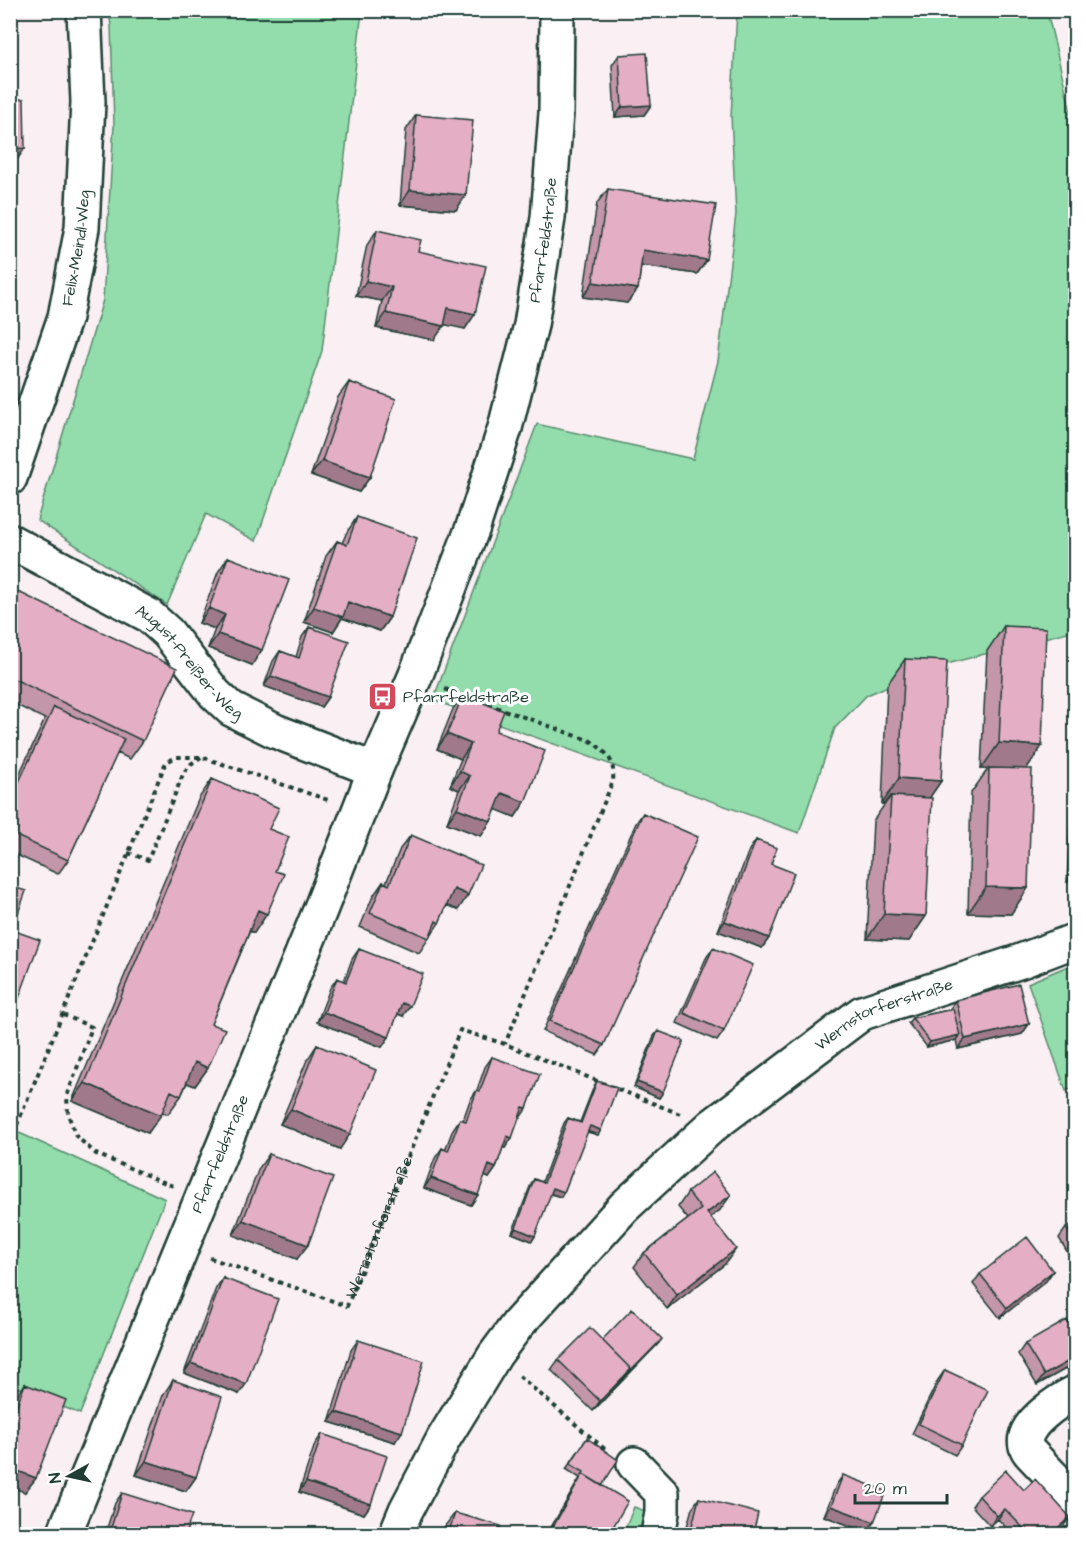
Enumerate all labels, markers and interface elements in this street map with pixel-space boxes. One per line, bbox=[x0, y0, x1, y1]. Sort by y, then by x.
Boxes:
street label: Pfarrfeldstraße bbox=[524, 177, 562, 304]
street label: Felix-Meindl-Weg bbox=[56, 190, 96, 308]
street label: August-Preißer-Weg bbox=[132, 599, 246, 725]
bus stop icon: Pfarrfeldstraße bbox=[366, 681, 398, 713]
place label: Pfarrfeldstraße bbox=[403, 686, 529, 708]
street label: Wernstorferstraße bbox=[810, 973, 956, 1056]
street label: Pfarrfeldstraße bbox=[186, 1091, 254, 1216]
street label: Wernstorferstraße bbox=[340, 1153, 418, 1302]
north arrow bbox=[39, 1446, 99, 1506]
scale bar bbox=[855, 1467, 946, 1505]
text: N bbox=[44, 1471, 67, 1484]
text: 20 m bbox=[864, 1476, 907, 1501]

